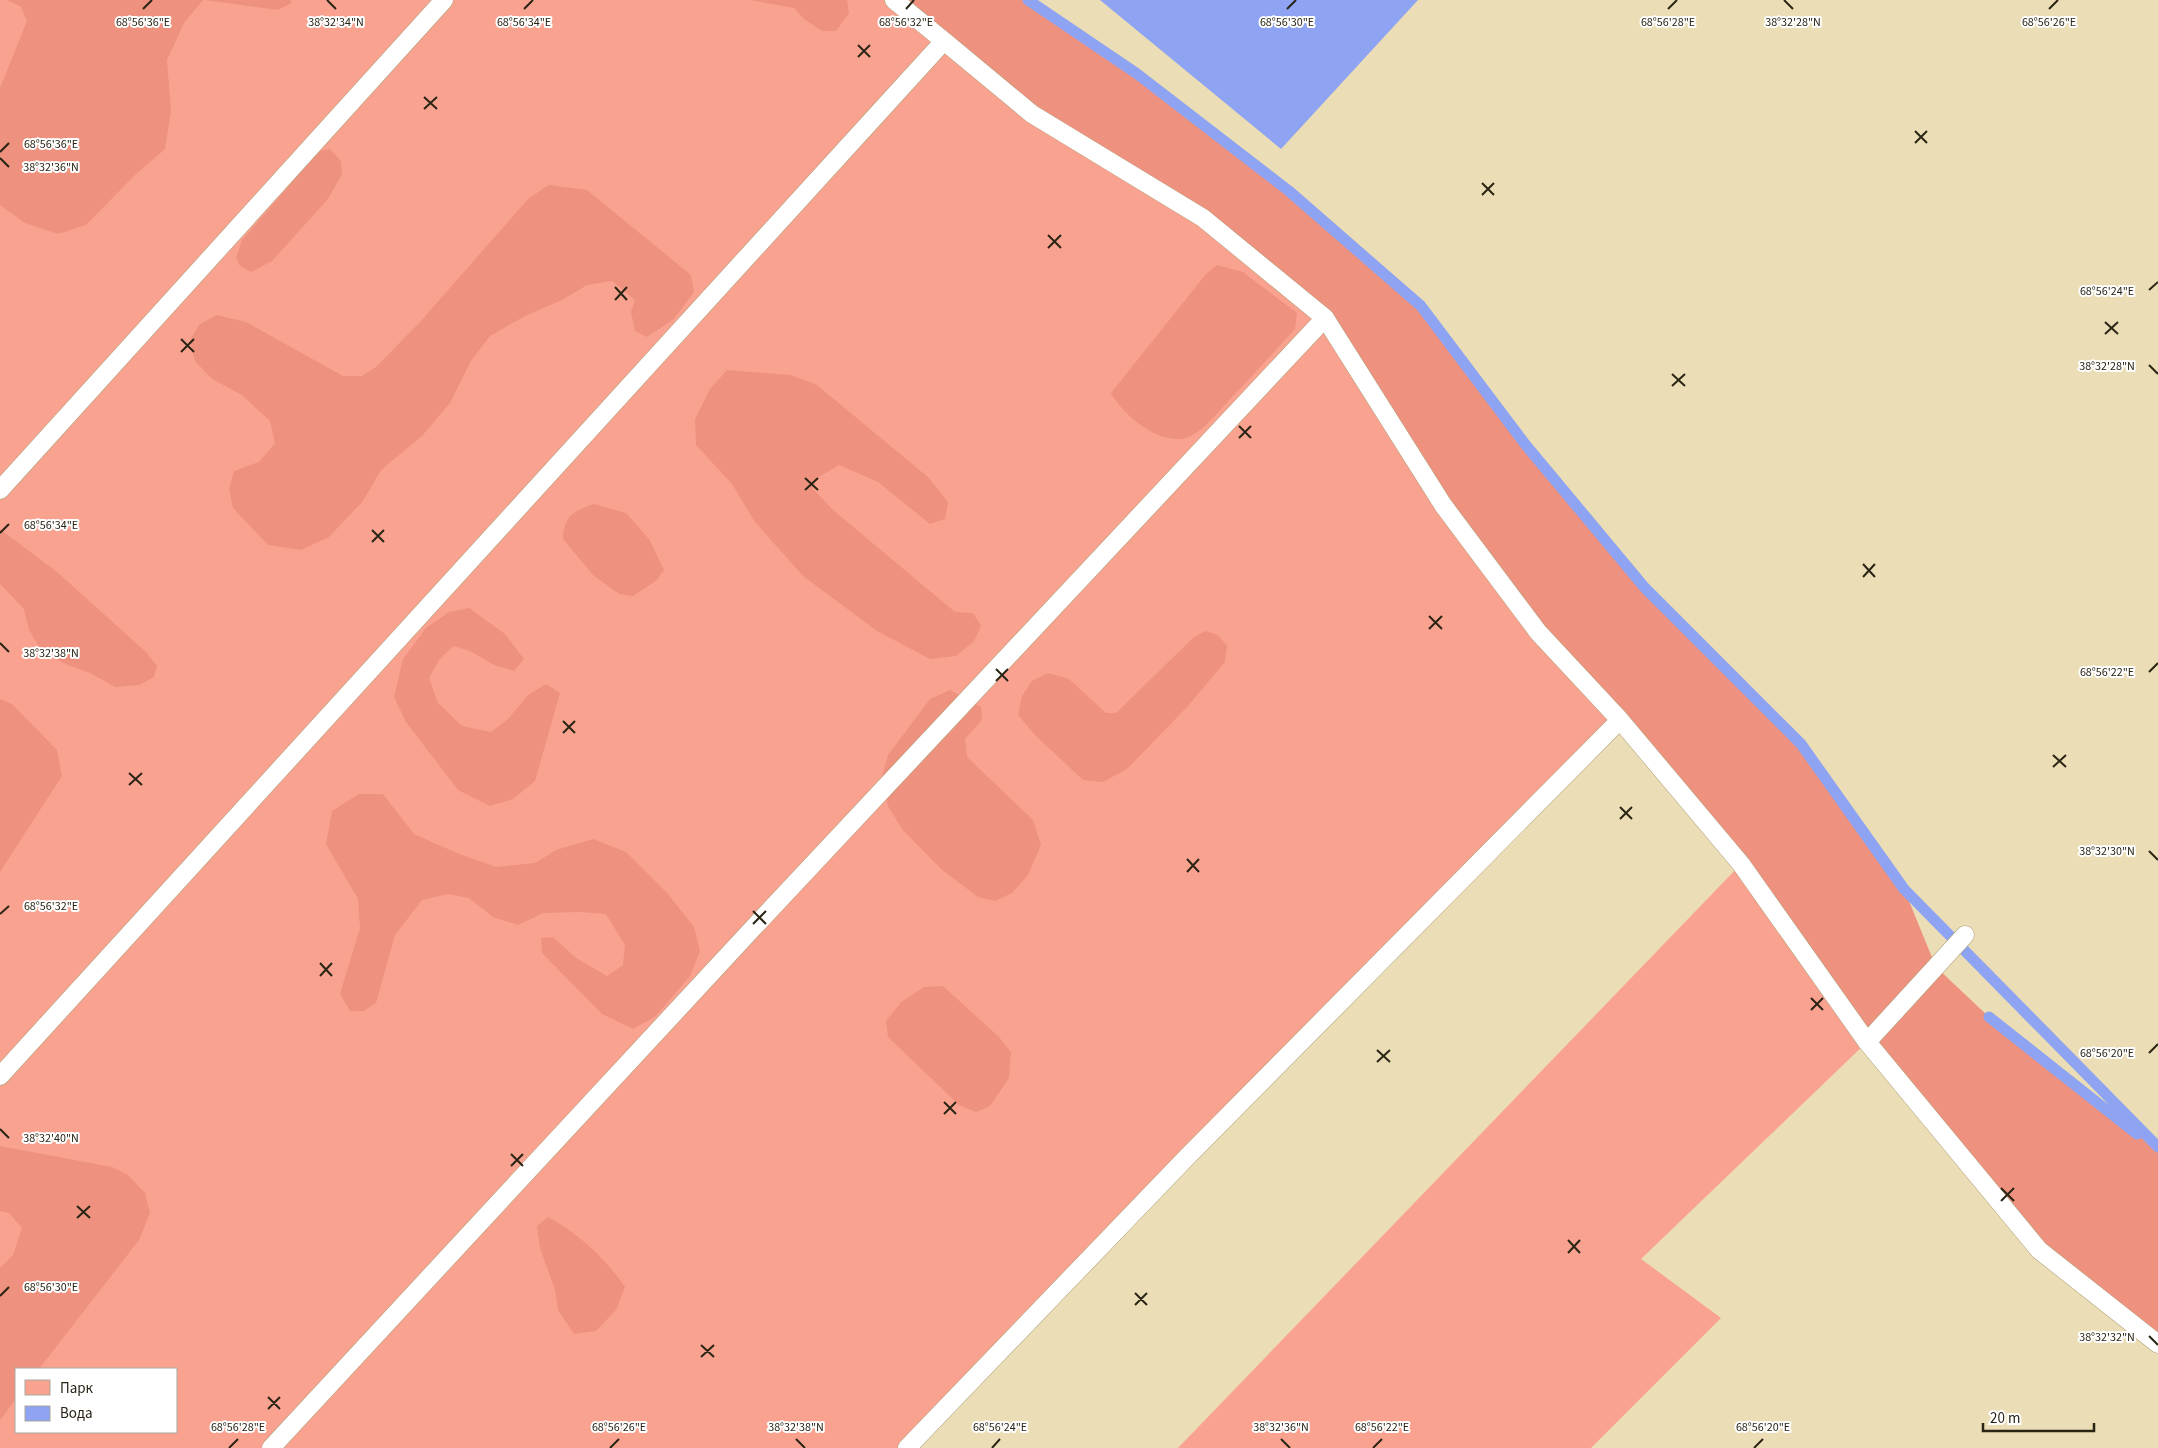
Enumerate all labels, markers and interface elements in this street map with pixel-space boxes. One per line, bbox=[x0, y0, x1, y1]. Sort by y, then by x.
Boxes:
text: 68°56'36"E bbox=[116, 14, 170, 31]
text: 38°32'34"N bbox=[308, 14, 364, 31]
text: 68°56'34"E bbox=[497, 14, 551, 31]
text: 68°56'32"E bbox=[879, 14, 933, 31]
text: 68°56'30"E bbox=[1260, 14, 1314, 31]
text: 68°56'28"E bbox=[1641, 14, 1695, 31]
text: 38°32'28"N bbox=[1765, 14, 1821, 31]
text: 68°56'26"E bbox=[2022, 14, 2076, 31]
text: 68°56'36"E bbox=[24, 136, 78, 153]
text: 38°32'36"N bbox=[23, 159, 79, 176]
text: 68°56'24"E bbox=[2080, 283, 2134, 300]
text: 38°32'28"N bbox=[2079, 358, 2135, 375]
text: 68°56'34"E bbox=[24, 517, 78, 534]
text: 38°32'38"N bbox=[23, 645, 79, 662]
text: 68°56'22"E bbox=[2080, 664, 2134, 681]
text: 38°32'30"N bbox=[2079, 843, 2135, 860]
text: 68°56'32"E bbox=[24, 898, 78, 915]
text: 68°56'20"E bbox=[2080, 1045, 2134, 1062]
text: 38°32'40"N bbox=[23, 1130, 79, 1147]
text: 68°56'30"E bbox=[24, 1279, 78, 1296]
text: 38°32'32"N bbox=[2079, 1329, 2135, 1346]
legend bbox=[15, 1368, 178, 1433]
text: Парк bbox=[60, 1378, 94, 1399]
scale bar bbox=[1983, 1400, 2094, 1432]
text: Вода bbox=[60, 1403, 93, 1424]
text: 20 m bbox=[1990, 1408, 2020, 1429]
text: 68°56'28"E bbox=[211, 1419, 265, 1436]
text: 68°56'26"E bbox=[592, 1419, 646, 1436]
text: 38°32'38"N bbox=[768, 1419, 824, 1436]
text: 68°56'24"E bbox=[973, 1419, 1027, 1436]
text: 38°32'36"N bbox=[1253, 1419, 1309, 1436]
text: 68°56'22"E bbox=[1355, 1419, 1409, 1436]
text: 68°56'20"E bbox=[1736, 1419, 1790, 1436]

